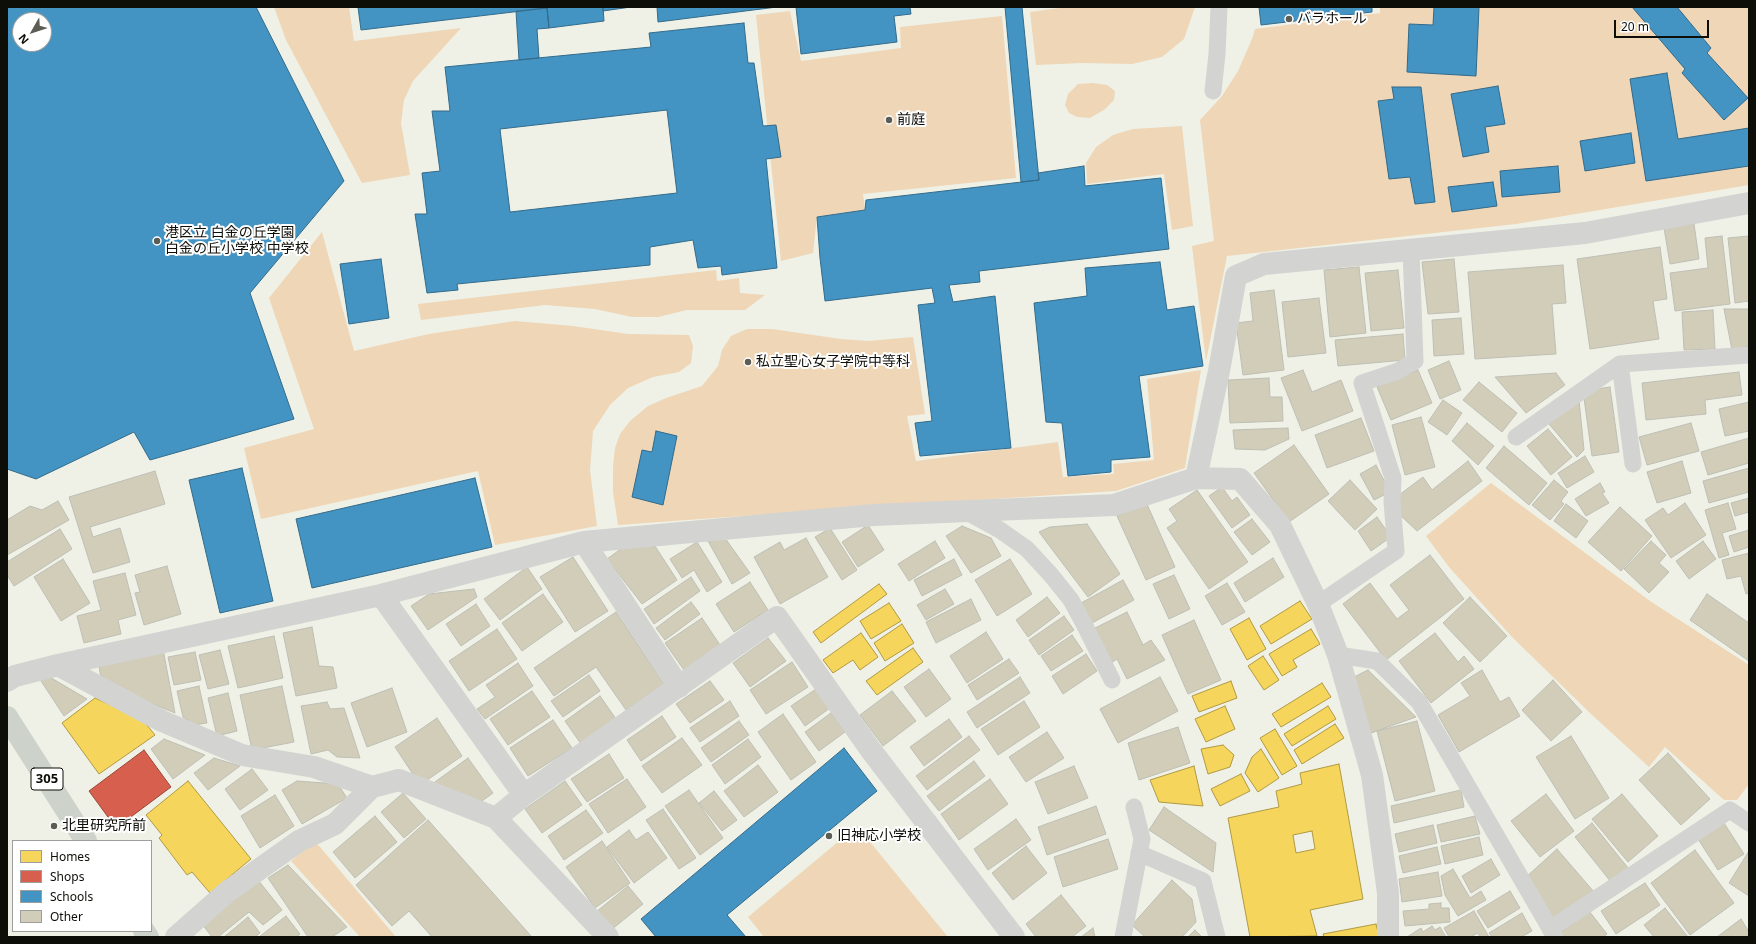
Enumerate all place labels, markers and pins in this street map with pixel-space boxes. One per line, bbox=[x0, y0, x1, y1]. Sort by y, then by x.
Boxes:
place label: バラホール bbox=[1297, 11, 1367, 27]
marker: バラホール bbox=[1284, 14, 1294, 24]
place label: 前庭 bbox=[897, 112, 925, 128]
marker: 前庭 bbox=[884, 115, 894, 125]
place label: 港区立 白金の丘学園 白金の丘小学校 中学校 bbox=[165, 225, 309, 258]
marker: 港区立 白金の丘学園 白金の丘小学校 中学校 bbox=[152, 236, 162, 246]
place label: 私立聖心女子学院中等科 bbox=[756, 354, 910, 370]
marker: 私立聖心女子学院中等科 bbox=[743, 357, 753, 367]
place label: 北里研究所前 bbox=[62, 818, 146, 834]
marker: 北里研究所前 bbox=[49, 821, 59, 831]
place label: 旧神応小学校 bbox=[837, 828, 921, 844]
marker: 旧神応小学校 bbox=[824, 831, 834, 841]

